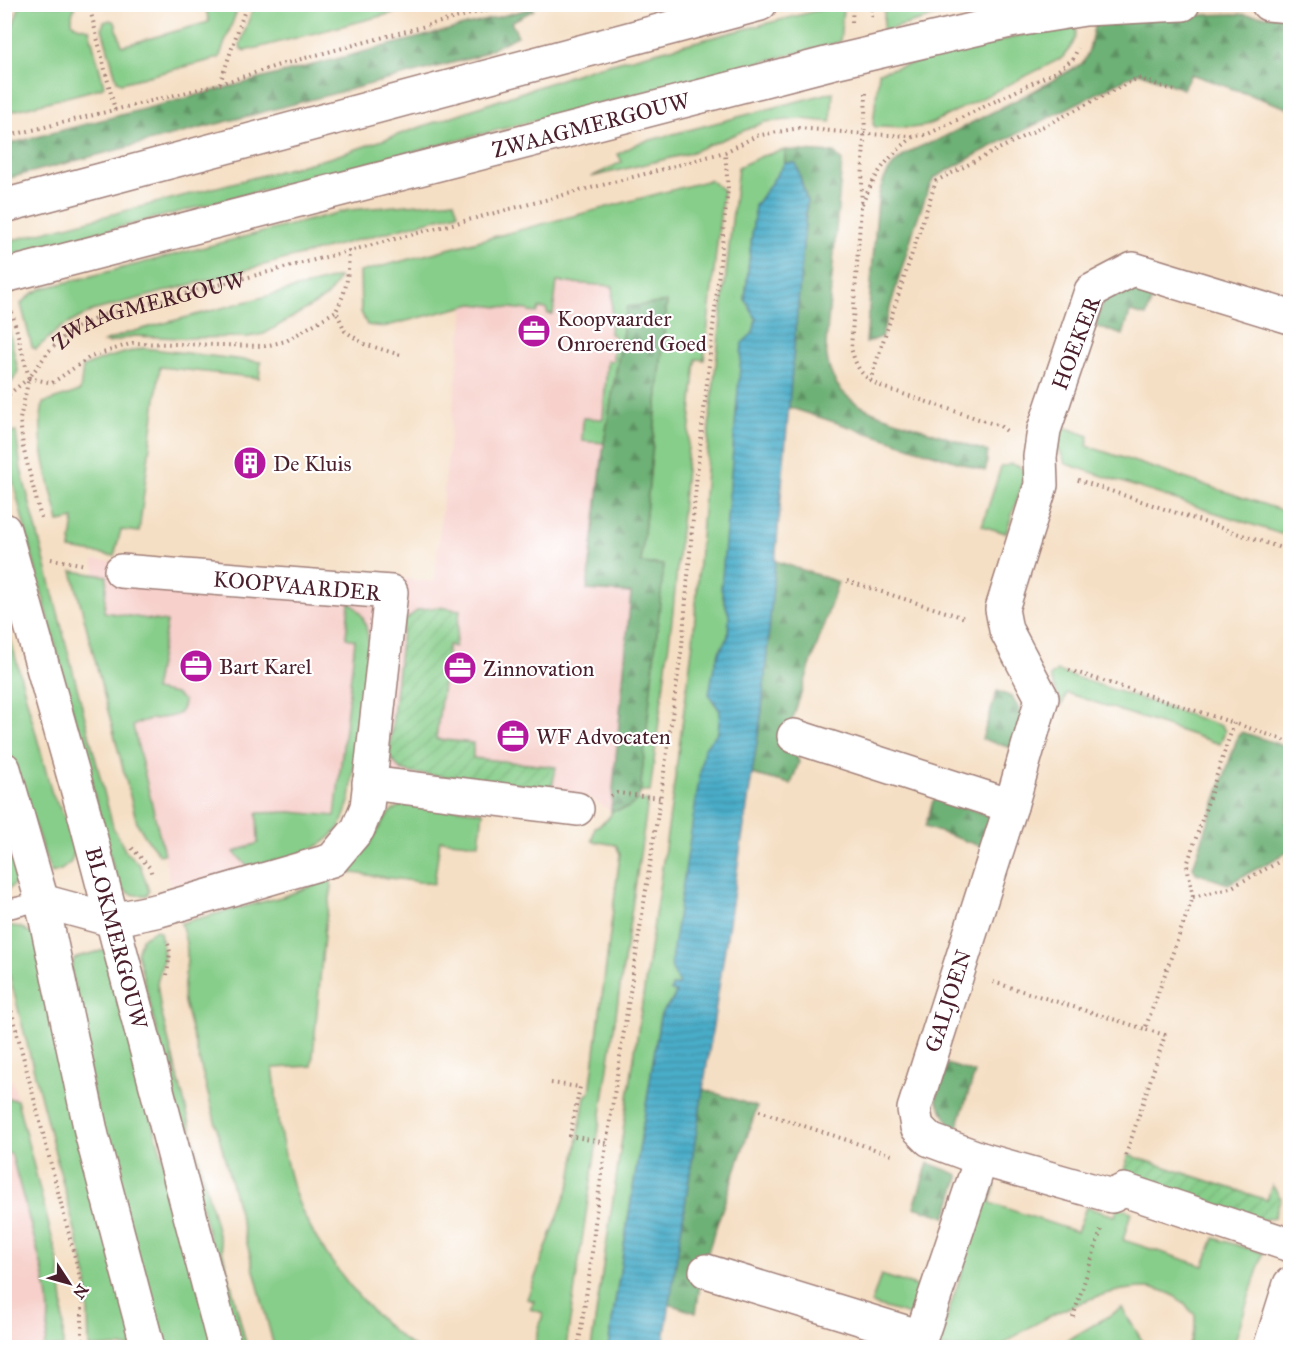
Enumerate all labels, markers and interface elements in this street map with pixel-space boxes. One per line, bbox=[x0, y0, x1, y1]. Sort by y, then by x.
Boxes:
street label: ZWAAGMERGOUW bbox=[489, 86, 694, 163]
street label: ZWAAGMERGOUW bbox=[46, 265, 249, 355]
street label: HOEKER bbox=[1046, 292, 1106, 394]
place label: Koopvaarder Onroerend Goed bbox=[557, 305, 707, 357]
office icon: Koopvaarder Onroerend Goed bbox=[516, 313, 552, 349]
building icon: De Kluis bbox=[232, 445, 268, 481]
place label: De Kluis bbox=[273, 450, 352, 477]
street label: KOOPVAARDER bbox=[212, 565, 382, 607]
office icon: Bart Karel bbox=[178, 648, 214, 684]
office icon: Zinnovation bbox=[442, 650, 478, 686]
place label: Bart Karel bbox=[219, 653, 312, 680]
place label: Zinnovation bbox=[483, 655, 594, 682]
office icon: WF Advocaten bbox=[495, 718, 531, 754]
place label: WF Advocaten bbox=[536, 723, 671, 750]
street label: BLOKMERGOUW bbox=[80, 844, 154, 1033]
street label: GALJOEN bbox=[919, 946, 977, 1056]
north arrow bbox=[39, 1253, 99, 1313]
text: N bbox=[69, 1280, 92, 1303]

